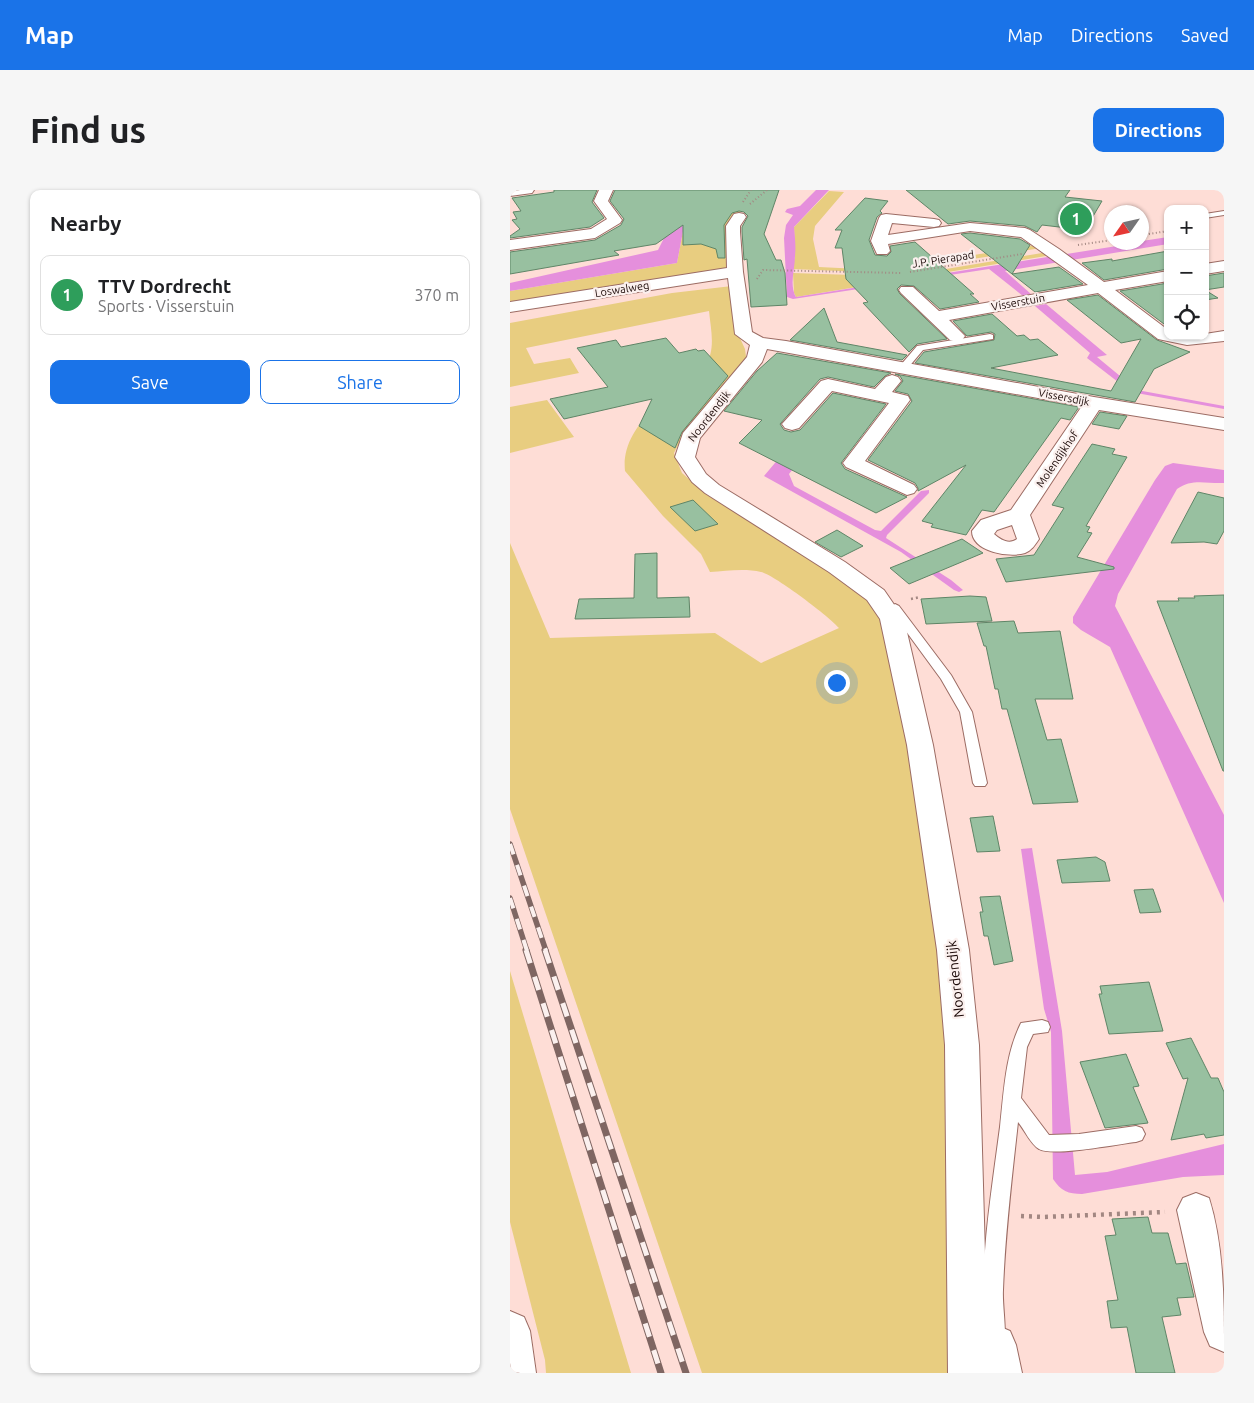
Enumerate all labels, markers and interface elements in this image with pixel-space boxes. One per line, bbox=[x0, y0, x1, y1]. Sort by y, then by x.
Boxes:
text: Map bbox=[25, 22, 74, 49]
text: Map bbox=[1007, 25, 1043, 45]
text: Directions bbox=[1071, 25, 1153, 45]
text: Saved bbox=[1181, 25, 1229, 45]
button: Directions bbox=[1093, 108, 1224, 152]
text: Find us bbox=[30, 110, 146, 150]
pin: 1 bbox=[1060, 200, 1092, 238]
north arrow bbox=[1104, 205, 1149, 250]
map controls bbox=[1164, 205, 1209, 340]
button: + bbox=[1164, 205, 1209, 250]
text: Nearby bbox=[50, 211, 121, 235]
street label: J.P. Pierapad bbox=[911, 248, 975, 270]
button: − bbox=[1164, 250, 1209, 295]
text: TTV Dordrecht bbox=[98, 275, 231, 297]
street label: Loswalweg bbox=[594, 279, 650, 299]
text: 1 bbox=[62, 286, 72, 304]
text: 370 m bbox=[414, 286, 459, 304]
street label: Visserstuin bbox=[990, 291, 1046, 313]
button: locate bbox=[1164, 295, 1209, 340]
text: Sports · Visserstuin bbox=[98, 297, 234, 315]
button: Save bbox=[50, 360, 250, 404]
button: Share bbox=[260, 360, 460, 404]
street label: Vissersdijk bbox=[1037, 386, 1091, 408]
street label: Noordendijk bbox=[685, 388, 733, 444]
street label: Molendijkhof bbox=[1034, 428, 1081, 489]
your location bbox=[824, 670, 850, 696]
street label: Noordendijk bbox=[943, 940, 967, 1018]

